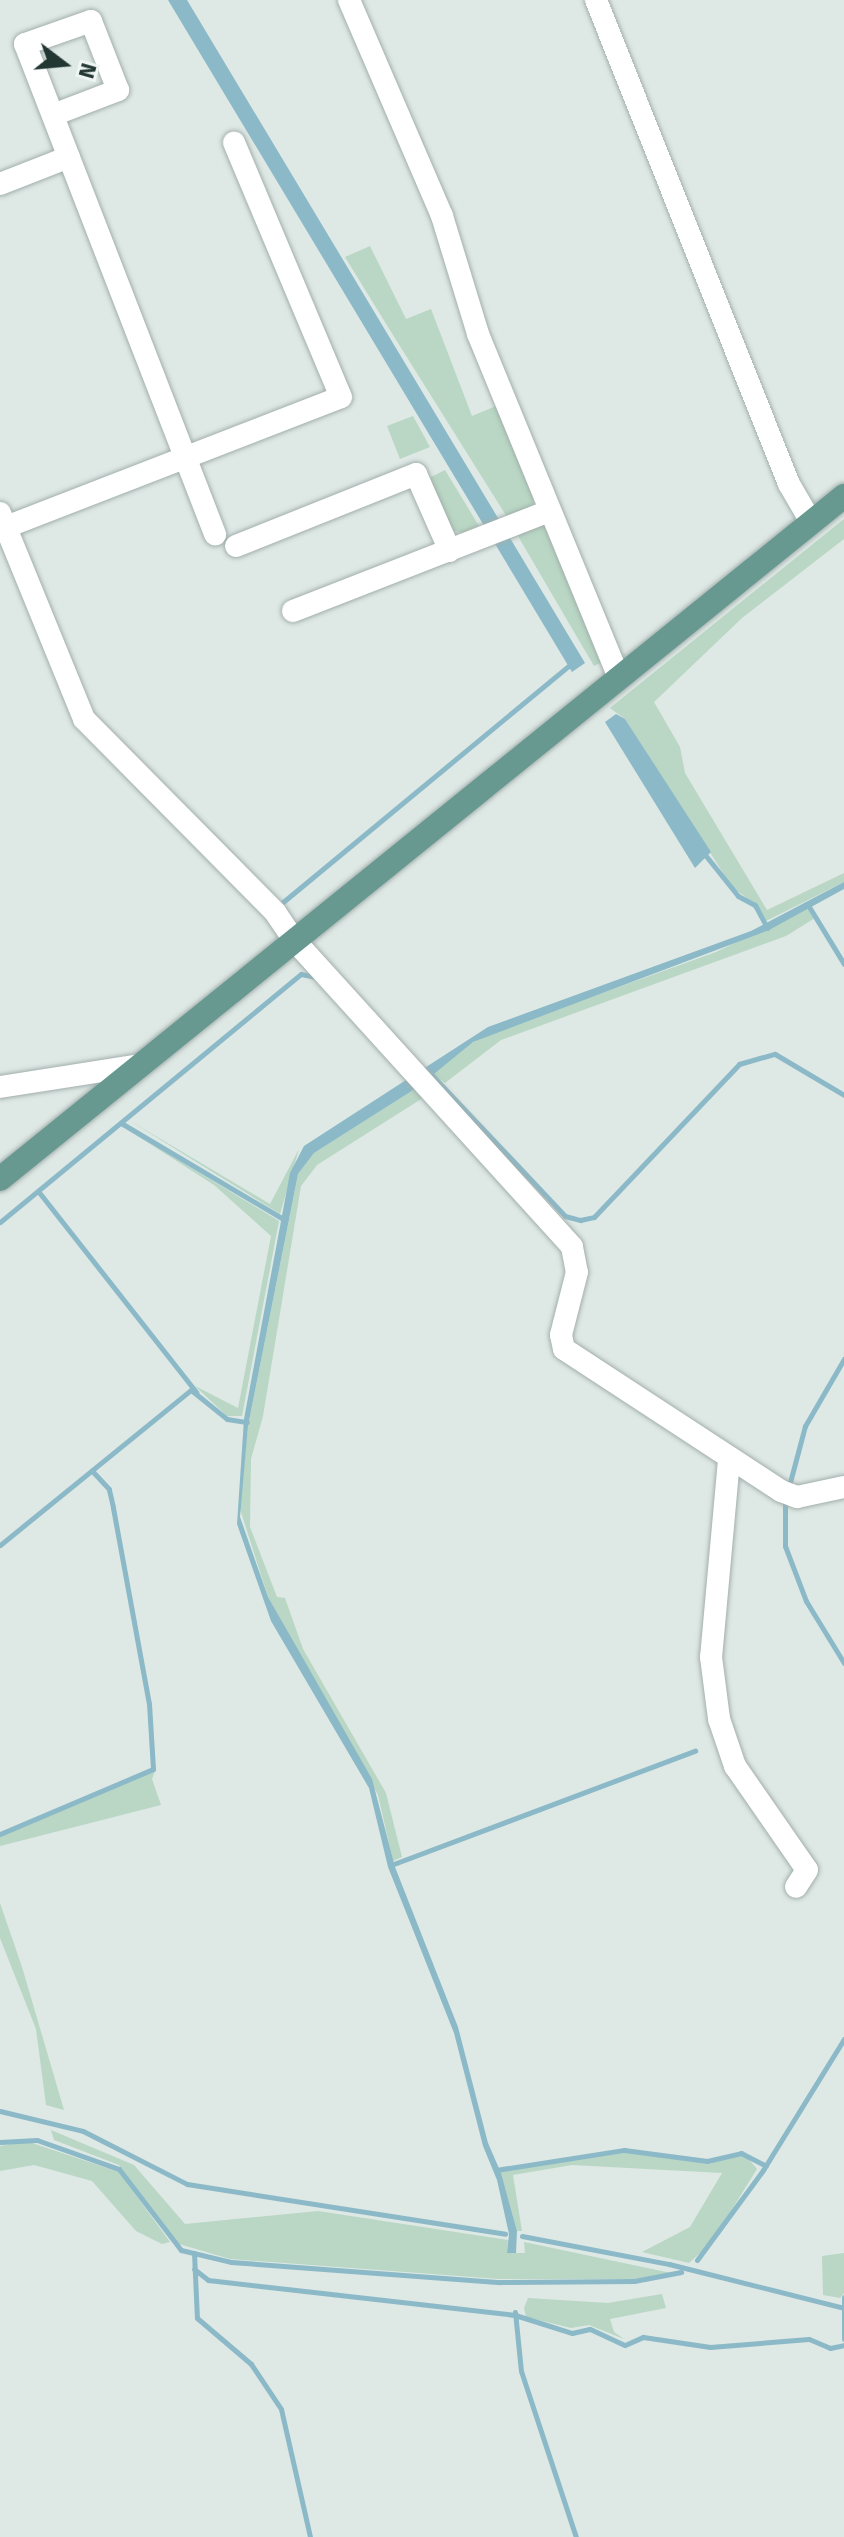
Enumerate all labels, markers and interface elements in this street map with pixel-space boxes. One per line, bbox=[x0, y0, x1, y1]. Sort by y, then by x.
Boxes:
north arrow bbox=[24, 24, 104, 104]
text: N bbox=[73, 60, 103, 81]

